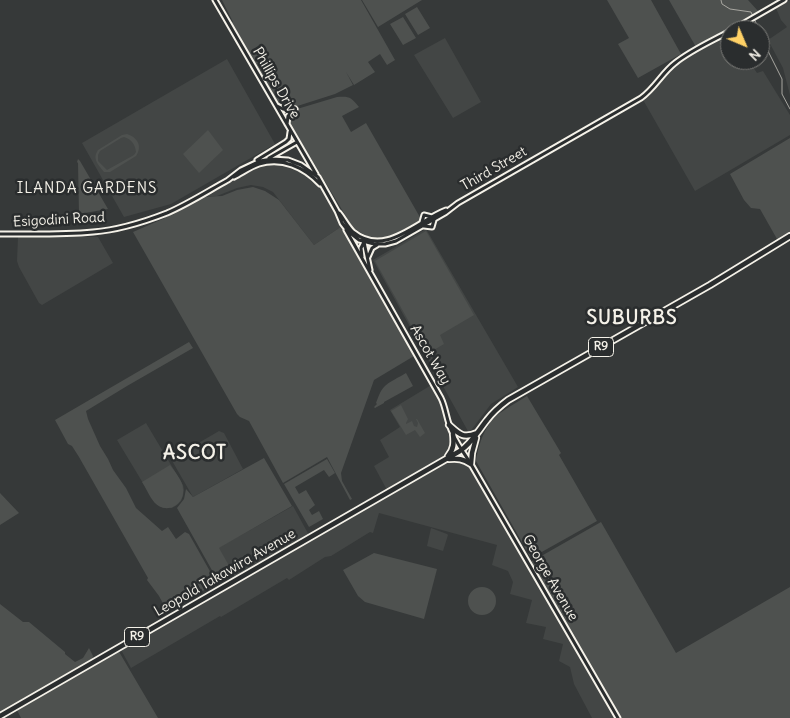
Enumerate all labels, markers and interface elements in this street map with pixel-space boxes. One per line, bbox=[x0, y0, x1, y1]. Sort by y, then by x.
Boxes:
north arrow bbox=[720, 20, 770, 70]
street label: Phillips Drive bbox=[249, 44, 303, 122]
text: N bbox=[745, 45, 765, 65]
street label: Third Street bbox=[458, 143, 530, 195]
district label: ILANDA GARDENS bbox=[15, 180, 159, 198]
street label: Esigodini Road bbox=[13, 209, 105, 231]
district label: SUBURBS bbox=[586, 308, 678, 330]
street label: Ascot Way bbox=[406, 322, 454, 388]
road number: R9 bbox=[588, 338, 614, 357]
district label: ASCOT bbox=[162, 443, 228, 465]
street label: Leopold Takawira Avenue bbox=[151, 526, 299, 620]
street label: George Avenue bbox=[519, 532, 581, 624]
road number: R9 bbox=[124, 628, 150, 646]

